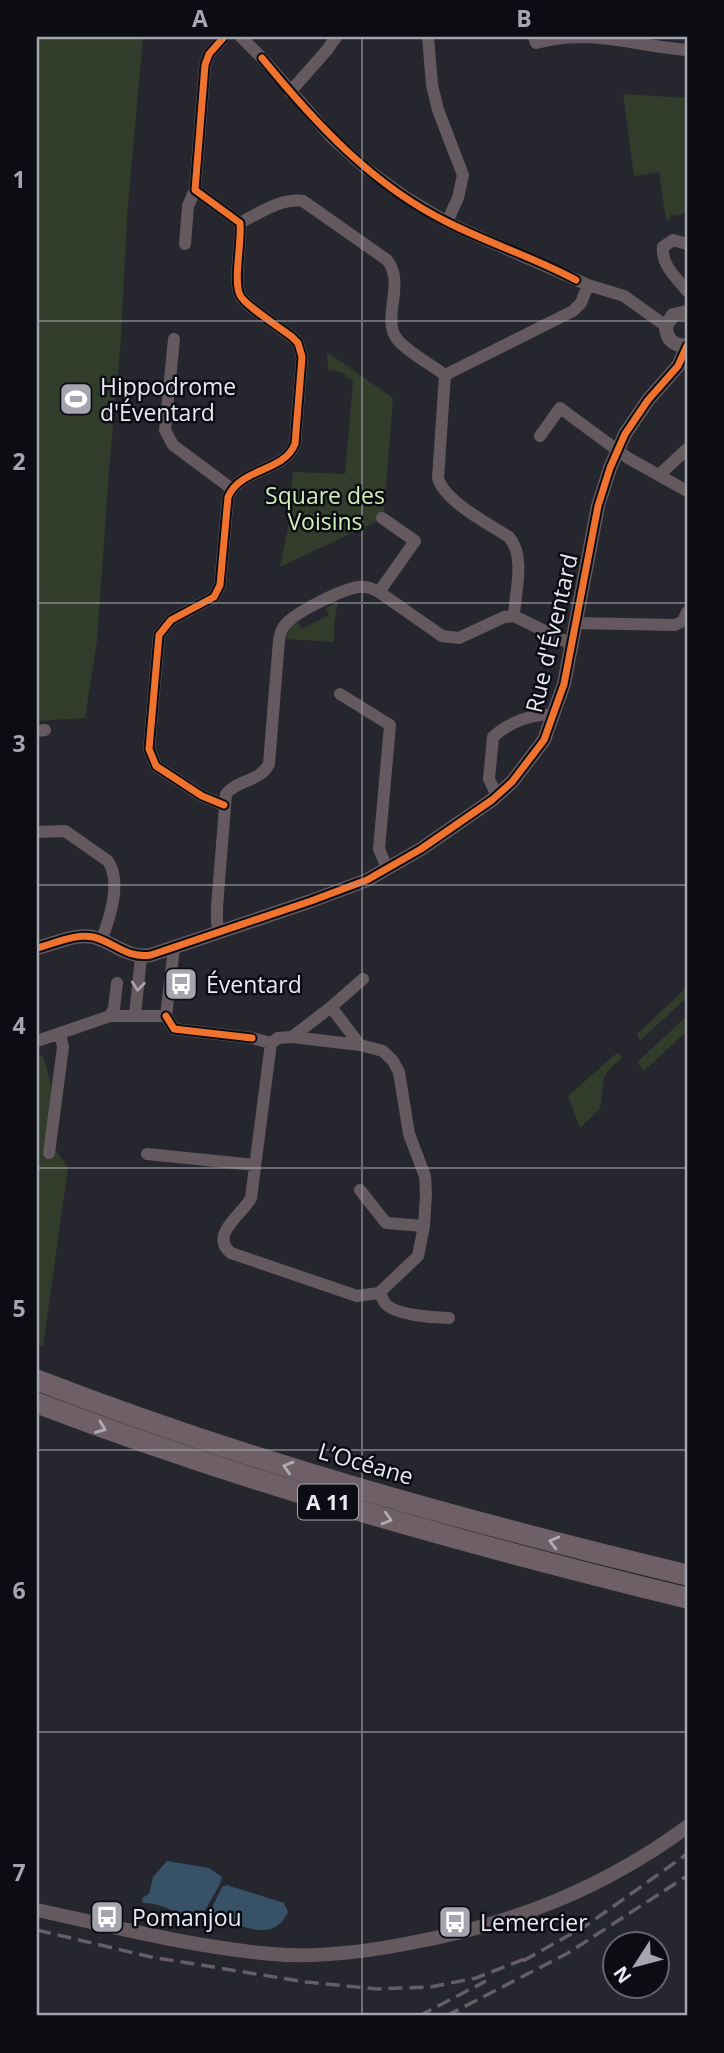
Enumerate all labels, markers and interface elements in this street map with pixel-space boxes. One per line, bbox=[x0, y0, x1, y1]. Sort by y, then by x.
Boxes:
text: A bbox=[192, 2, 208, 34]
text: B bbox=[516, 2, 532, 34]
text: 1 bbox=[12, 163, 26, 195]
place label: Hippodrome d'Éventard bbox=[100, 370, 236, 428]
sports icon: Hippodrome d'Éventard bbox=[57, 380, 95, 418]
text: 2 bbox=[12, 445, 26, 477]
park label: Square des Voisins bbox=[265, 479, 385, 537]
street label: Rue d'Éventard bbox=[517, 550, 585, 716]
text: 3 bbox=[12, 727, 26, 759]
bus stop icon: Éventard bbox=[162, 965, 200, 1003]
place label: Éventard bbox=[206, 968, 302, 1000]
one-way arrow bbox=[130, 980, 145, 992]
text: 4 bbox=[12, 1009, 26, 1041]
text: 5 bbox=[12, 1292, 26, 1324]
one-way arrow bbox=[94, 1419, 106, 1433]
street label: L’Océane bbox=[315, 1434, 417, 1492]
one-way arrow bbox=[282, 1461, 294, 1475]
road number: A 11 bbox=[298, 1484, 358, 1520]
one-way arrow bbox=[381, 1511, 393, 1525]
one-way arrow bbox=[548, 1535, 560, 1550]
text: 6 bbox=[12, 1574, 26, 1606]
text: 7 bbox=[12, 1856, 26, 1888]
bus stop icon: Pomanjou bbox=[88, 1898, 126, 1936]
place label: Pomanjou bbox=[132, 1901, 242, 1933]
bus stop icon: Lemercier bbox=[436, 1903, 474, 1941]
place label: Lemercier bbox=[480, 1906, 588, 1938]
north arrow bbox=[602, 1930, 672, 2000]
text: N bbox=[607, 1961, 637, 1989]

